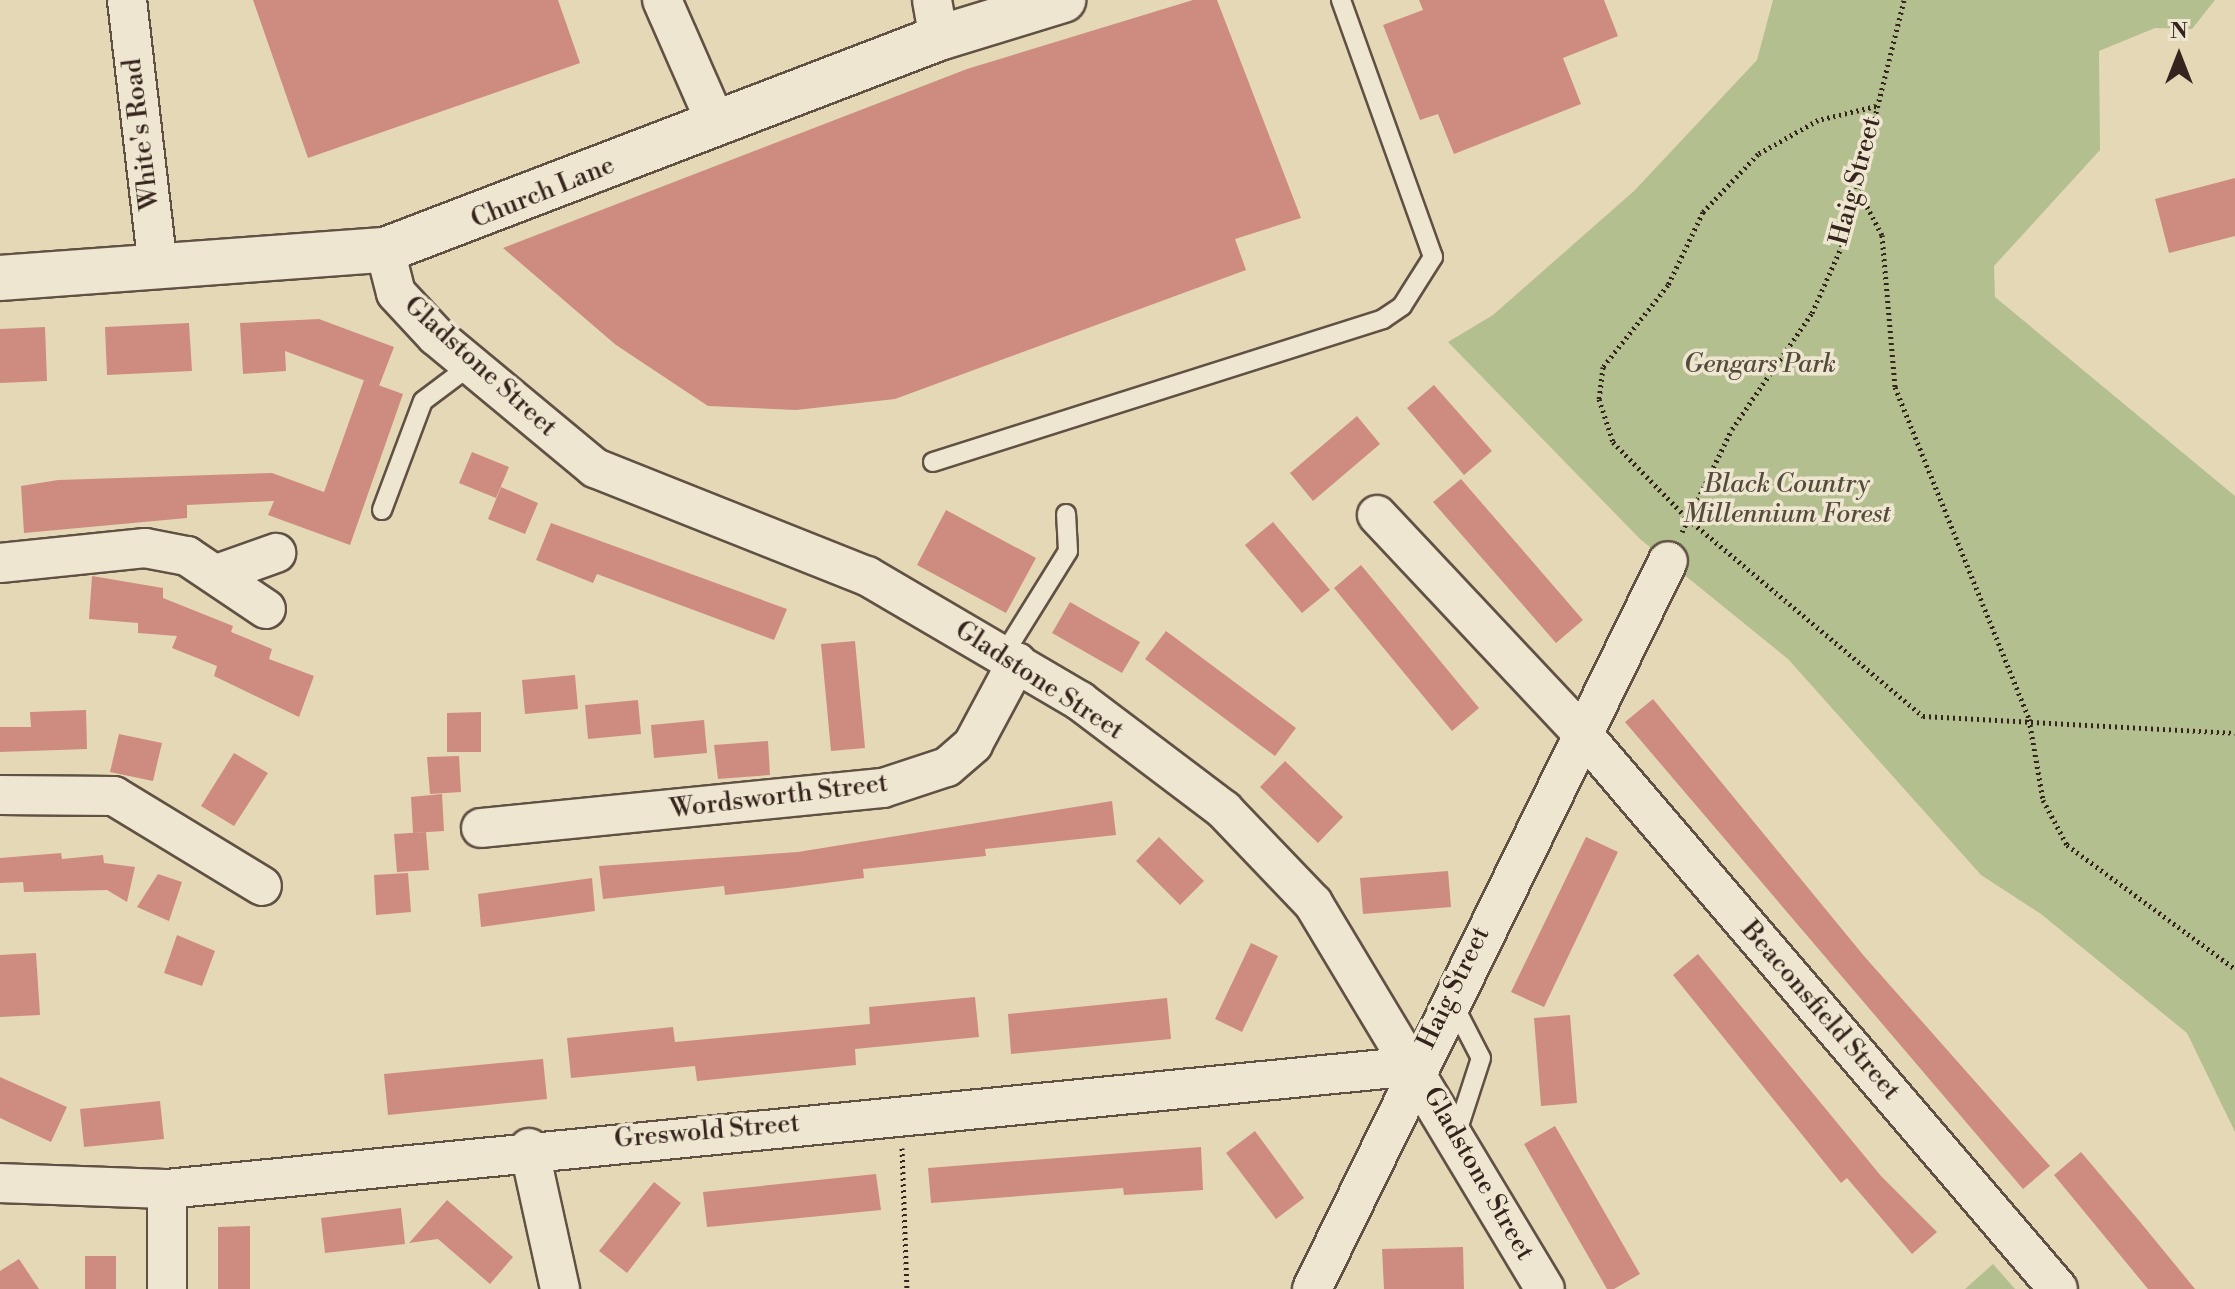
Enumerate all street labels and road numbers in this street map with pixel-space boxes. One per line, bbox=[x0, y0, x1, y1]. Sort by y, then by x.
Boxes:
street label: White's Road bbox=[117, 56, 167, 212]
street label: Haig Street bbox=[1824, 113, 1888, 249]
street label: Church Lane bbox=[467, 150, 619, 236]
street label: Gladstone Street bbox=[397, 290, 563, 444]
street label: Gladstone Street bbox=[949, 615, 1129, 747]
street label: Wordsworth Street bbox=[668, 768, 890, 826]
street label: Beaconsfield Street bbox=[1734, 915, 1906, 1107]
street label: Haig Street bbox=[1411, 922, 1497, 1054]
street label: Gladstone Street bbox=[1416, 1082, 1540, 1266]
street label: Greswold Street bbox=[613, 1108, 801, 1156]

